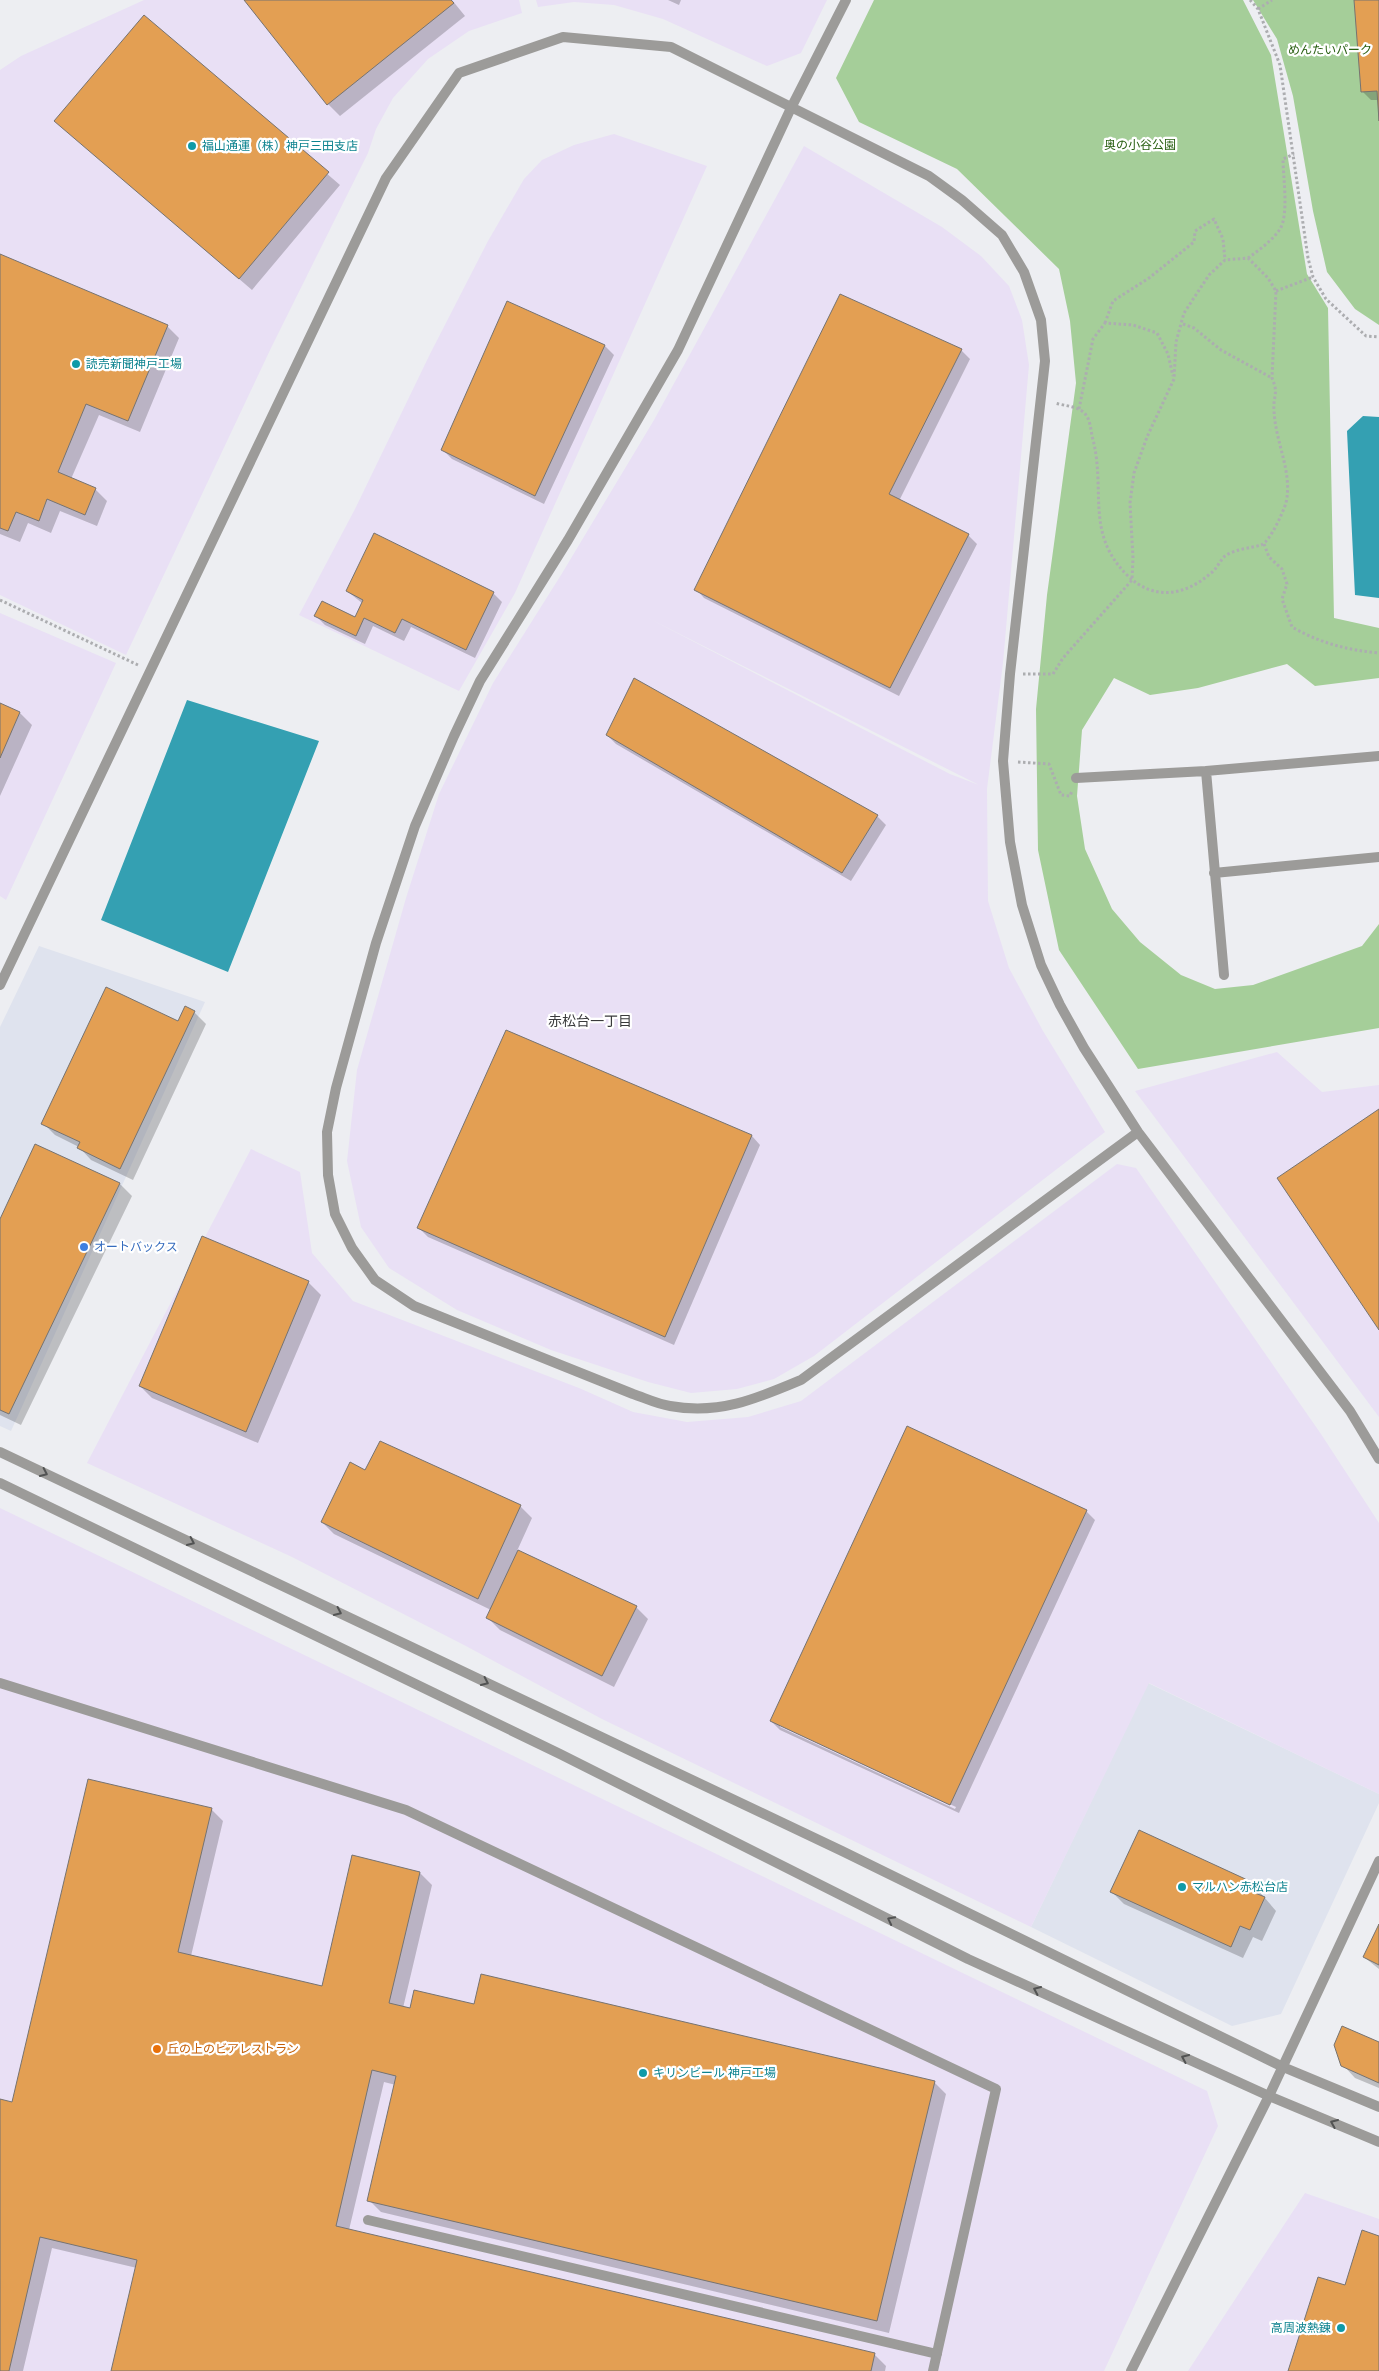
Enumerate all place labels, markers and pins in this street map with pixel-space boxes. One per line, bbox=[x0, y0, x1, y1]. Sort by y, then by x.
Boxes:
place label: 福山通運（株）神戸三田支店 bbox=[202, 139, 358, 153]
marker: 福山通運（株）神戸三田支店 bbox=[186, 140, 198, 152]
place label: 読売新聞神戸工場 bbox=[86, 357, 182, 371]
marker: 読売新聞神戸工場 bbox=[70, 358, 82, 370]
place label: オートバックス bbox=[94, 1240, 178, 1254]
marker: オートバックス bbox=[78, 1241, 90, 1253]
place label: マルハン赤松台店 bbox=[1192, 1880, 1288, 1894]
marker: マルハン赤松台店 bbox=[1176, 1881, 1188, 1893]
place label: 丘の上のビアレストラン bbox=[167, 2042, 299, 2056]
marker: 丘の上のビアレストラン bbox=[151, 2043, 163, 2055]
place label: キリンビール 神戸工場 bbox=[653, 2066, 776, 2080]
marker: キリンビール 神戸工場 bbox=[637, 2067, 649, 2079]
place label: 高周波熱錬 bbox=[1271, 2321, 1331, 2335]
marker: 高周波熱錬 bbox=[1335, 2322, 1347, 2334]

